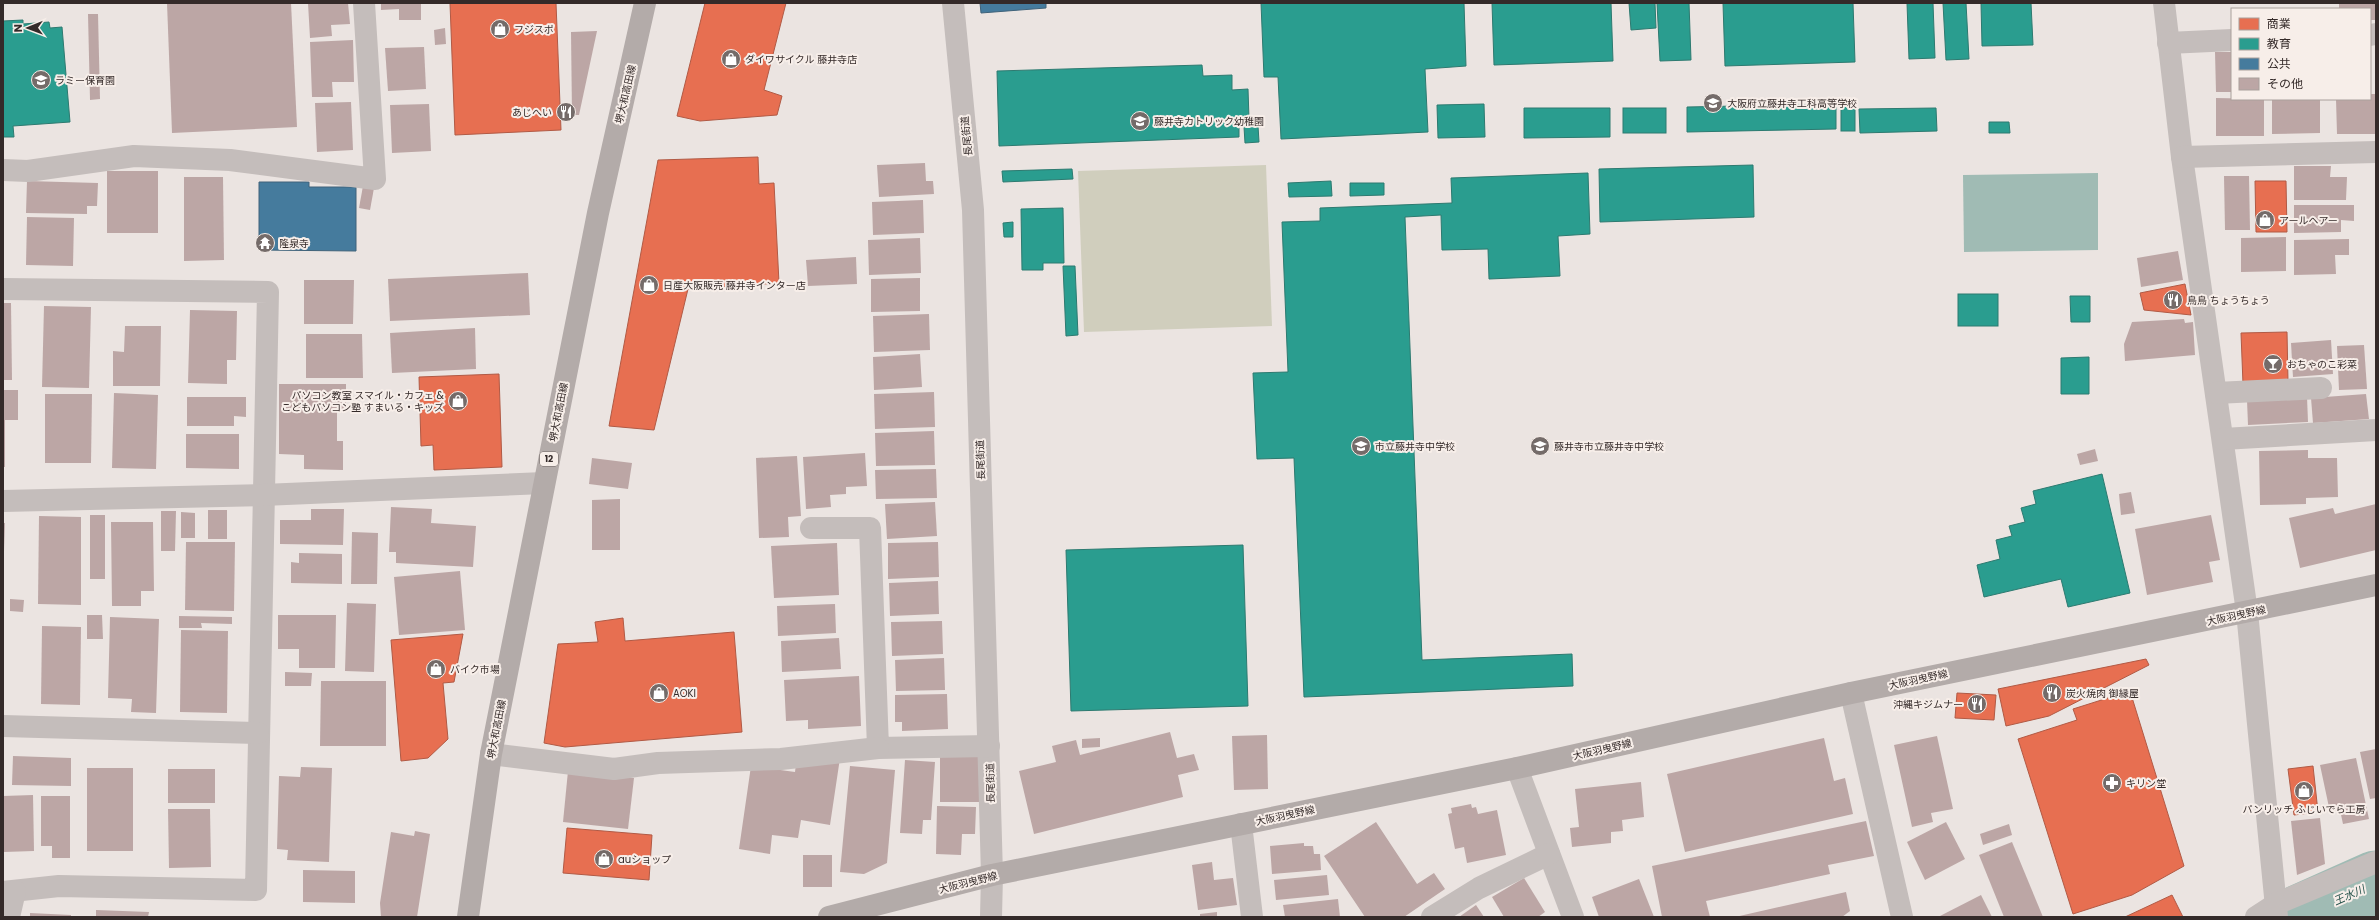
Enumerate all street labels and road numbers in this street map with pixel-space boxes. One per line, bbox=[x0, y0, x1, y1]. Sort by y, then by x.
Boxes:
street label: 堺大和高田線 bbox=[611, 63, 640, 125]
street label: 長尾街道 bbox=[957, 115, 976, 157]
street label: 堺大和高田線 bbox=[545, 381, 572, 443]
street label: 長尾街道 bbox=[972, 440, 989, 480]
road number: 12 bbox=[540, 452, 558, 466]
street label: 大阪羽曳野線 bbox=[2205, 602, 2267, 629]
street label: 大阪羽曳野線 bbox=[1887, 666, 1949, 693]
street label: 堺大和高田線 bbox=[483, 698, 510, 760]
street label: 大阪羽曳野線 bbox=[1571, 735, 1633, 764]
street label: 長尾街道 bbox=[983, 763, 998, 803]
street label: 大阪羽曳野線 bbox=[1254, 802, 1316, 829]
street label: 大阪羽曳野線 bbox=[937, 868, 999, 897]

